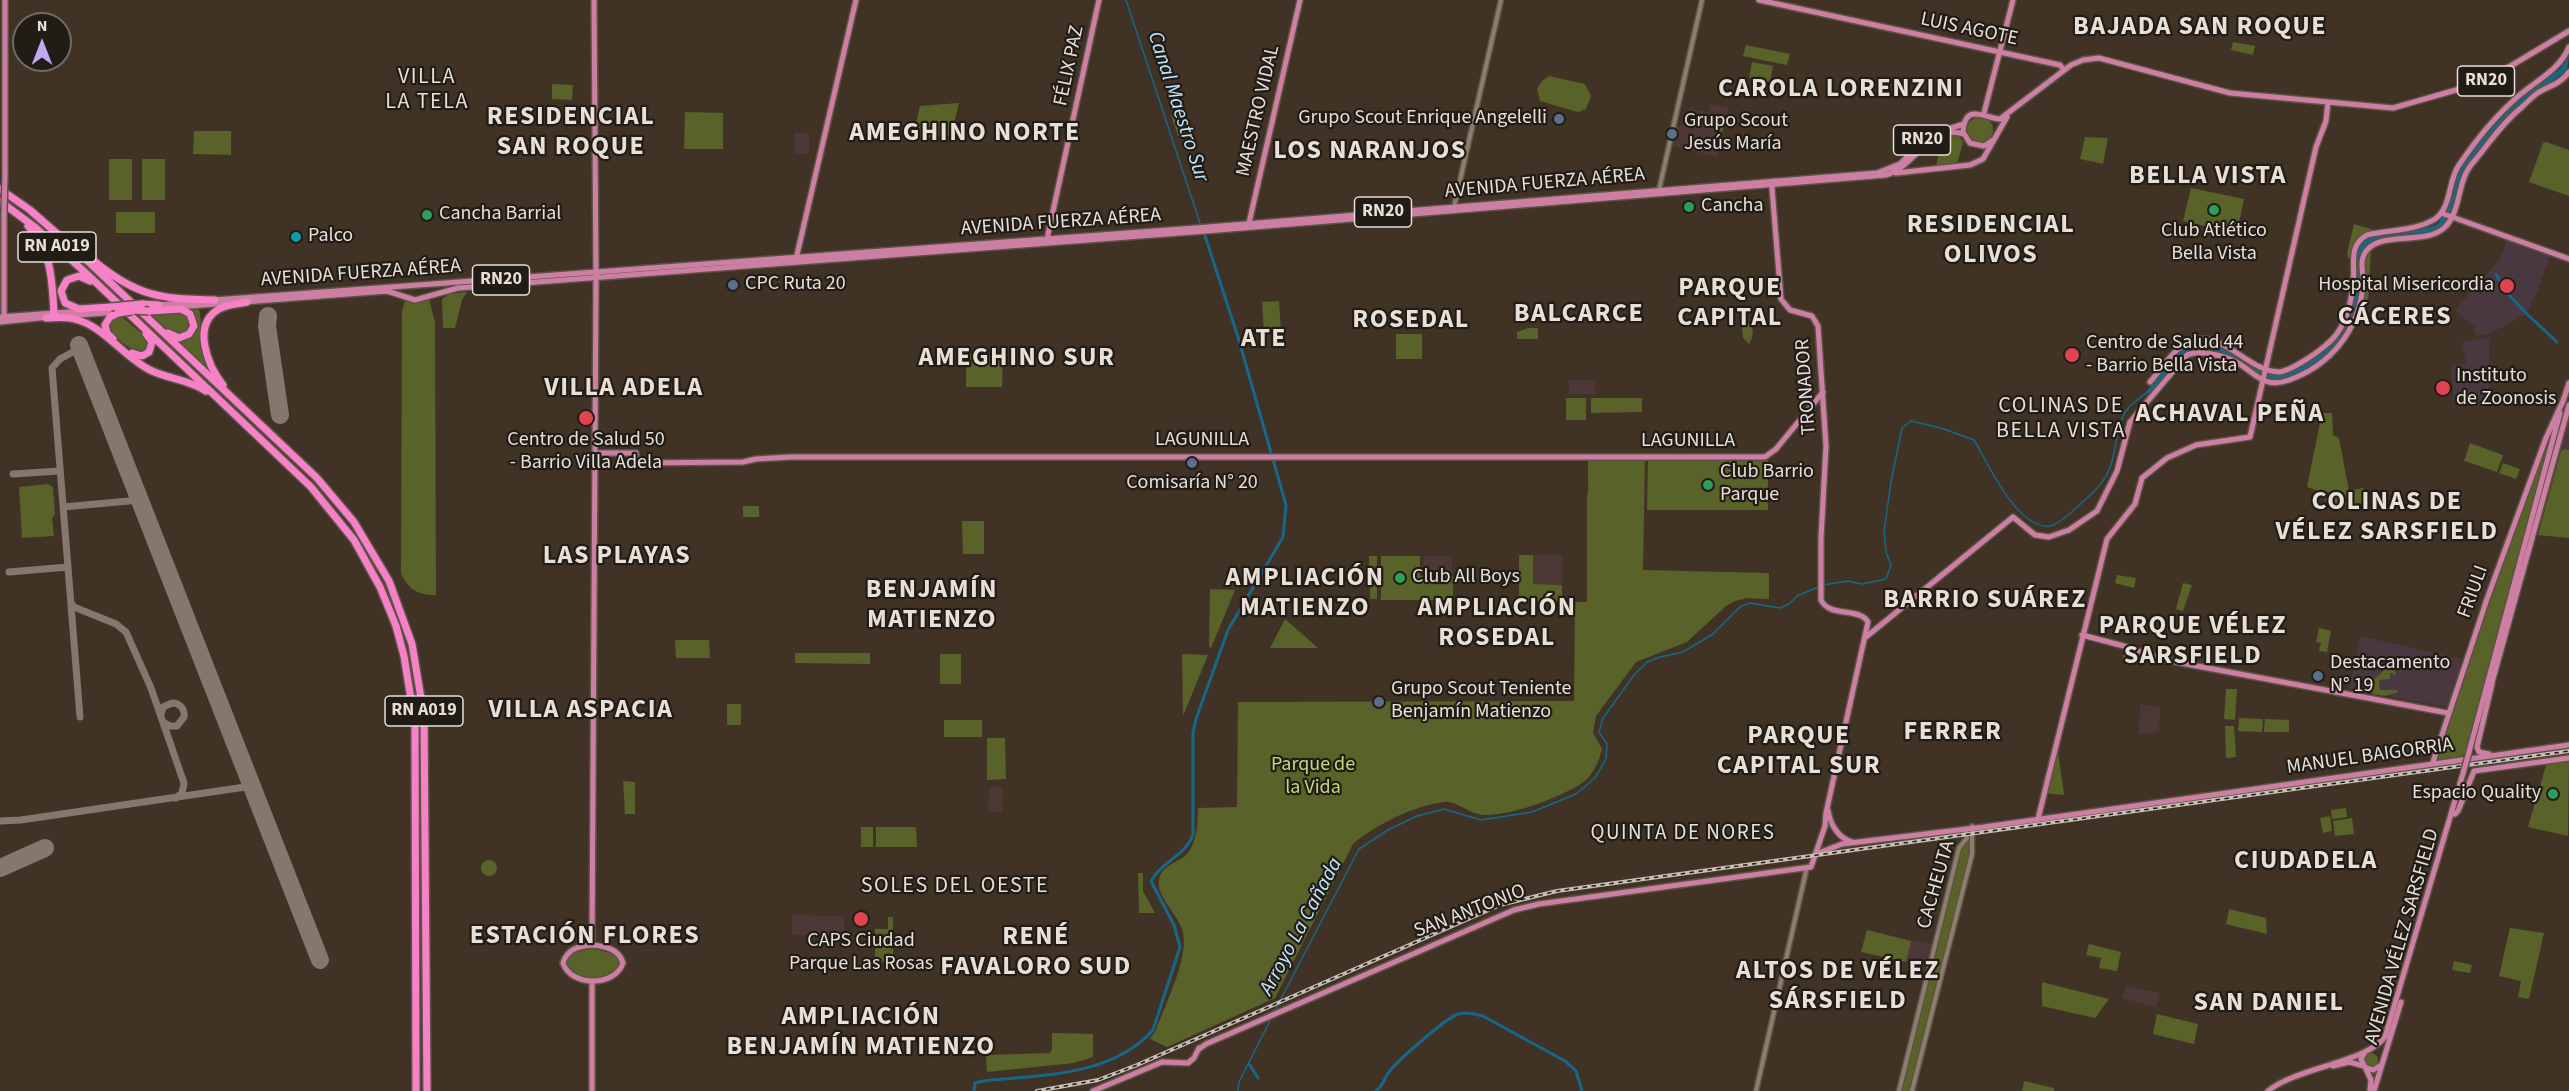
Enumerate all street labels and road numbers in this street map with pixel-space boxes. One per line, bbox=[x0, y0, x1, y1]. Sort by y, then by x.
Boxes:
street label: LUIS AGOTE bbox=[1918, 8, 2020, 52]
street label: FÉLIX PAZ bbox=[1050, 24, 1090, 108]
street label: MAESTRO VIDAL bbox=[1232, 43, 1286, 179]
road number: RN20 bbox=[2458, 66, 2514, 96]
road number: RN20 bbox=[1894, 125, 1950, 155]
street label: AVENIDA FUERZA AÉREA bbox=[1444, 163, 1646, 205]
road number: RN20 bbox=[1354, 197, 1412, 227]
street label: AVENIDA FUERZA AÉREA bbox=[960, 204, 1162, 242]
road number: RN A019 bbox=[18, 232, 96, 262]
street label: AVENIDA FUERZA AÉREA bbox=[260, 255, 462, 293]
road number: RN20 bbox=[472, 265, 530, 295]
street label: TRONADOR bbox=[1792, 338, 1822, 436]
street label: LAGUNILLA bbox=[1155, 429, 1249, 453]
street label: LAGUNILLA bbox=[1641, 430, 1735, 454]
street label: FRIULI bbox=[2453, 562, 2495, 622]
road number: RN A019 bbox=[385, 696, 463, 726]
street label: MANUEL BAIGORRIA bbox=[2285, 733, 2455, 781]
street label: AVENIDA VÉLEZ SARSFIELD bbox=[2361, 826, 2445, 1048]
street label: CACHEUTA bbox=[1913, 838, 1961, 932]
street label: SAN ANTONIO bbox=[1411, 880, 1529, 944]

